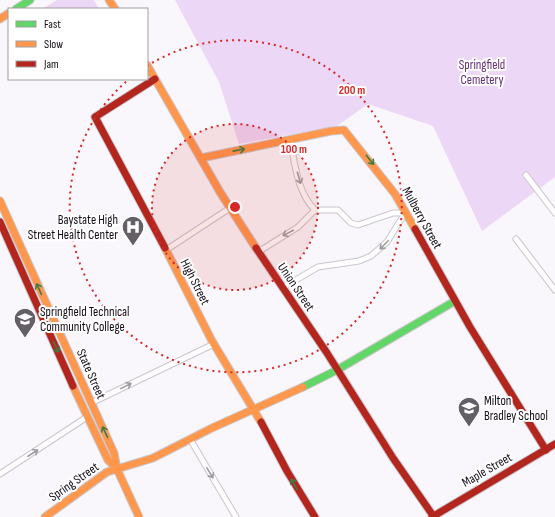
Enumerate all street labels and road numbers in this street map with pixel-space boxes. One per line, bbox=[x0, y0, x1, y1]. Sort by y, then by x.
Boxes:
street label: Mulberry Street bbox=[398, 184, 446, 252]
street label: High Street bbox=[177, 256, 213, 308]
street label: Union Street bbox=[274, 260, 318, 314]
street label: State Street bbox=[73, 347, 109, 402]
street label: Maple Street bbox=[459, 449, 515, 491]
street label: Spring Street bbox=[46, 459, 102, 505]

